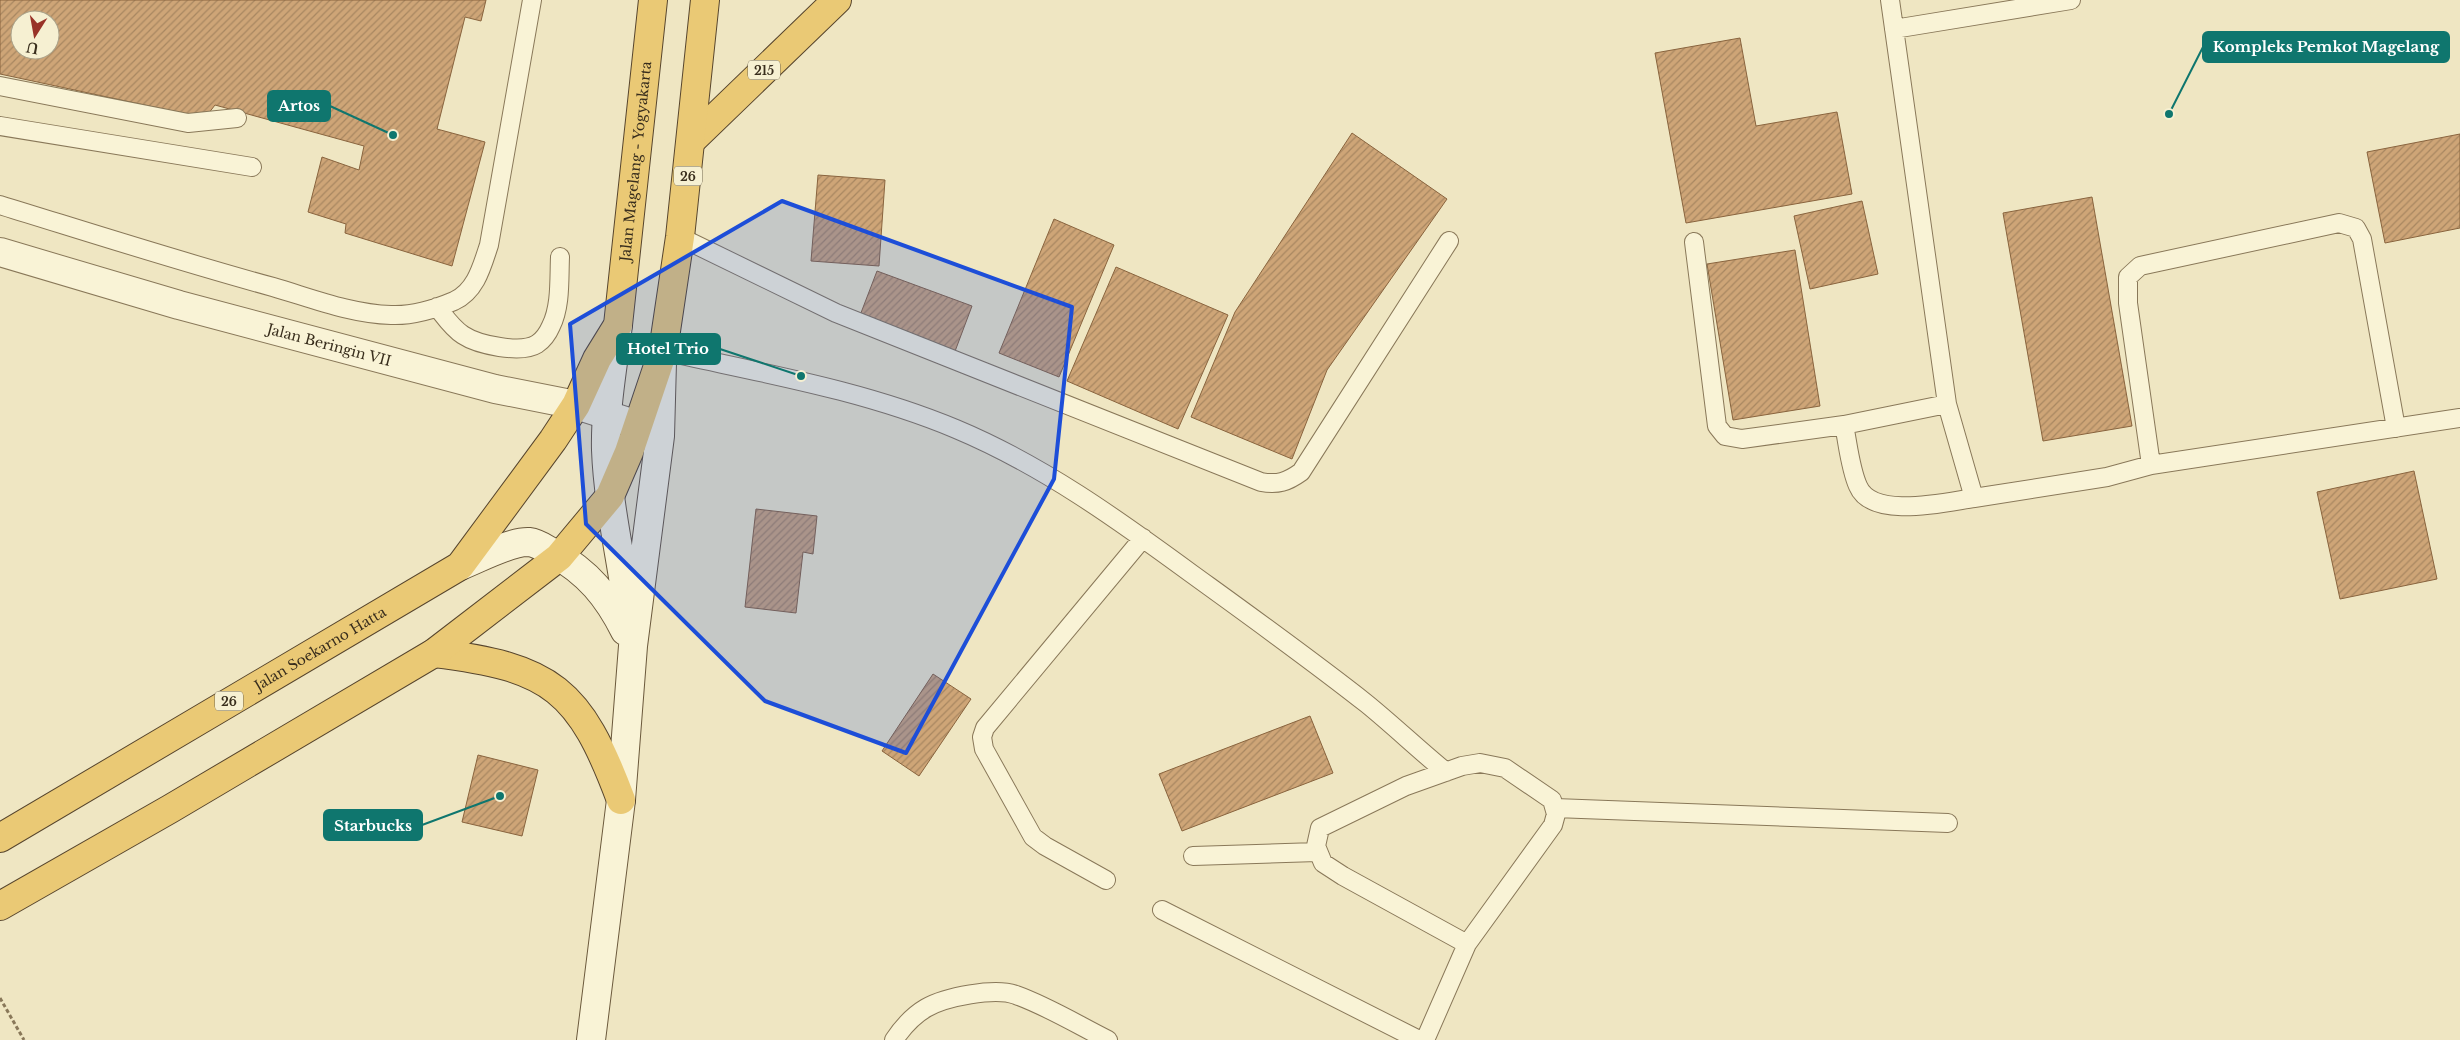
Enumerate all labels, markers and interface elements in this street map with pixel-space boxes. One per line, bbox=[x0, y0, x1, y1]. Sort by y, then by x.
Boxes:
north arrow bbox=[10, 10, 60, 60]
callout: Kompleks Pemkot Magelang bbox=[2203, 32, 2449, 62]
text: Kompleks Pemkot Magelang bbox=[2213, 37, 2440, 56]
text: U bbox=[24, 38, 40, 58]
street label: Jalan Magelang - Yogyakarta bbox=[616, 60, 655, 265]
road number: 215 bbox=[748, 60, 780, 80]
callout: Artos bbox=[268, 91, 330, 121]
text: Artos bbox=[277, 96, 320, 115]
road number: 26 bbox=[674, 167, 702, 186]
street label: Jalan Beringin VII bbox=[263, 319, 393, 370]
callout: Hotel Trio bbox=[617, 334, 720, 364]
text: Hotel Trio bbox=[627, 339, 709, 358]
street label: Jalan Soekarno Hatta bbox=[249, 603, 390, 696]
road number: 26 bbox=[215, 691, 243, 710]
callout: Starbucks bbox=[324, 810, 422, 840]
text: Starbucks bbox=[334, 816, 412, 835]

